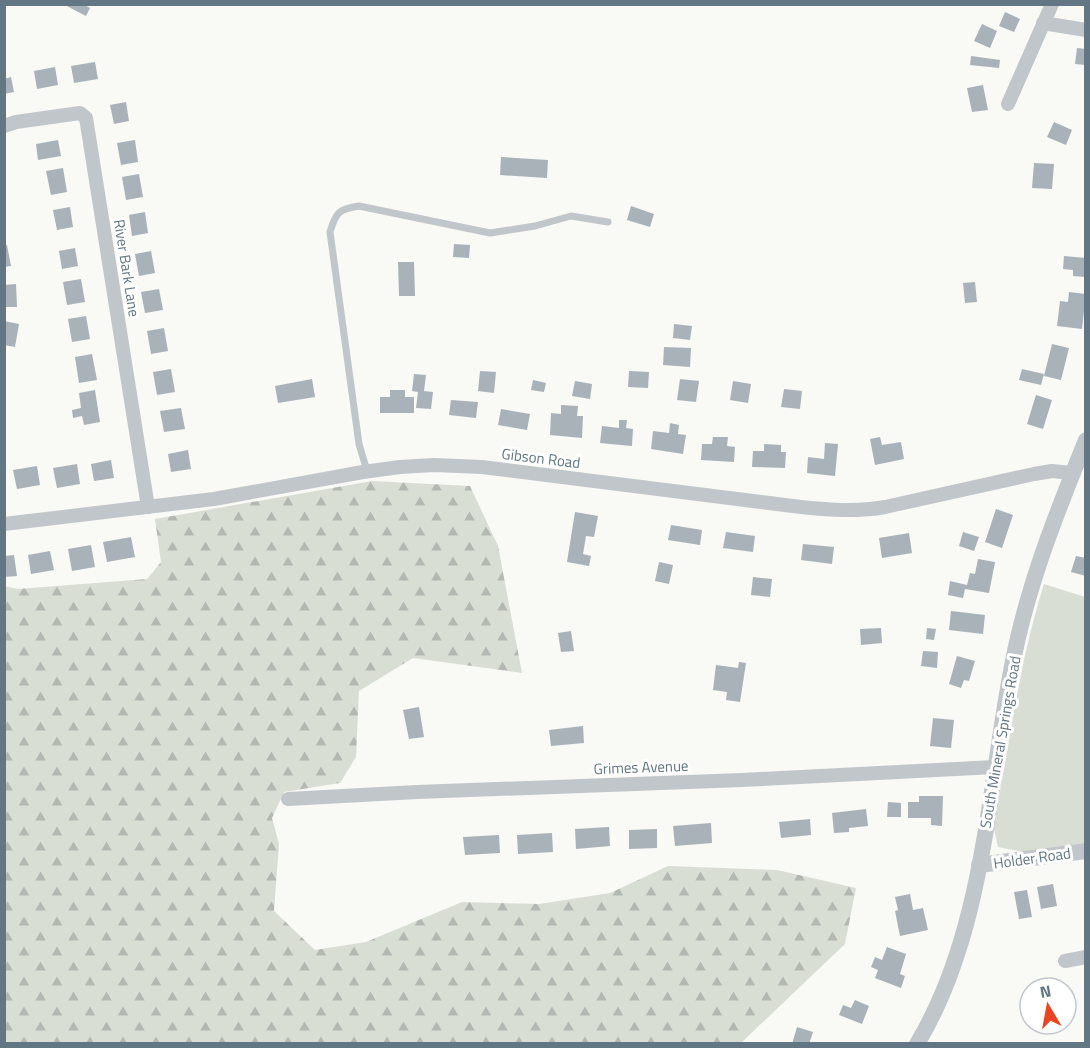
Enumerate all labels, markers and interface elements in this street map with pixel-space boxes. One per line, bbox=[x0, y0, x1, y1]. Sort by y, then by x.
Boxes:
street label: River Bark Lane bbox=[108, 218, 146, 318]
street label: Gibson Road bbox=[500, 442, 582, 474]
street label: South Mineral Springs Road bbox=[974, 654, 1026, 830]
street label: Grimes Avenue bbox=[593, 754, 689, 780]
street label: Holder Road bbox=[992, 841, 1072, 875]
north arrow bbox=[1018, 976, 1078, 1036]
text: N bbox=[1038, 978, 1053, 1004]

